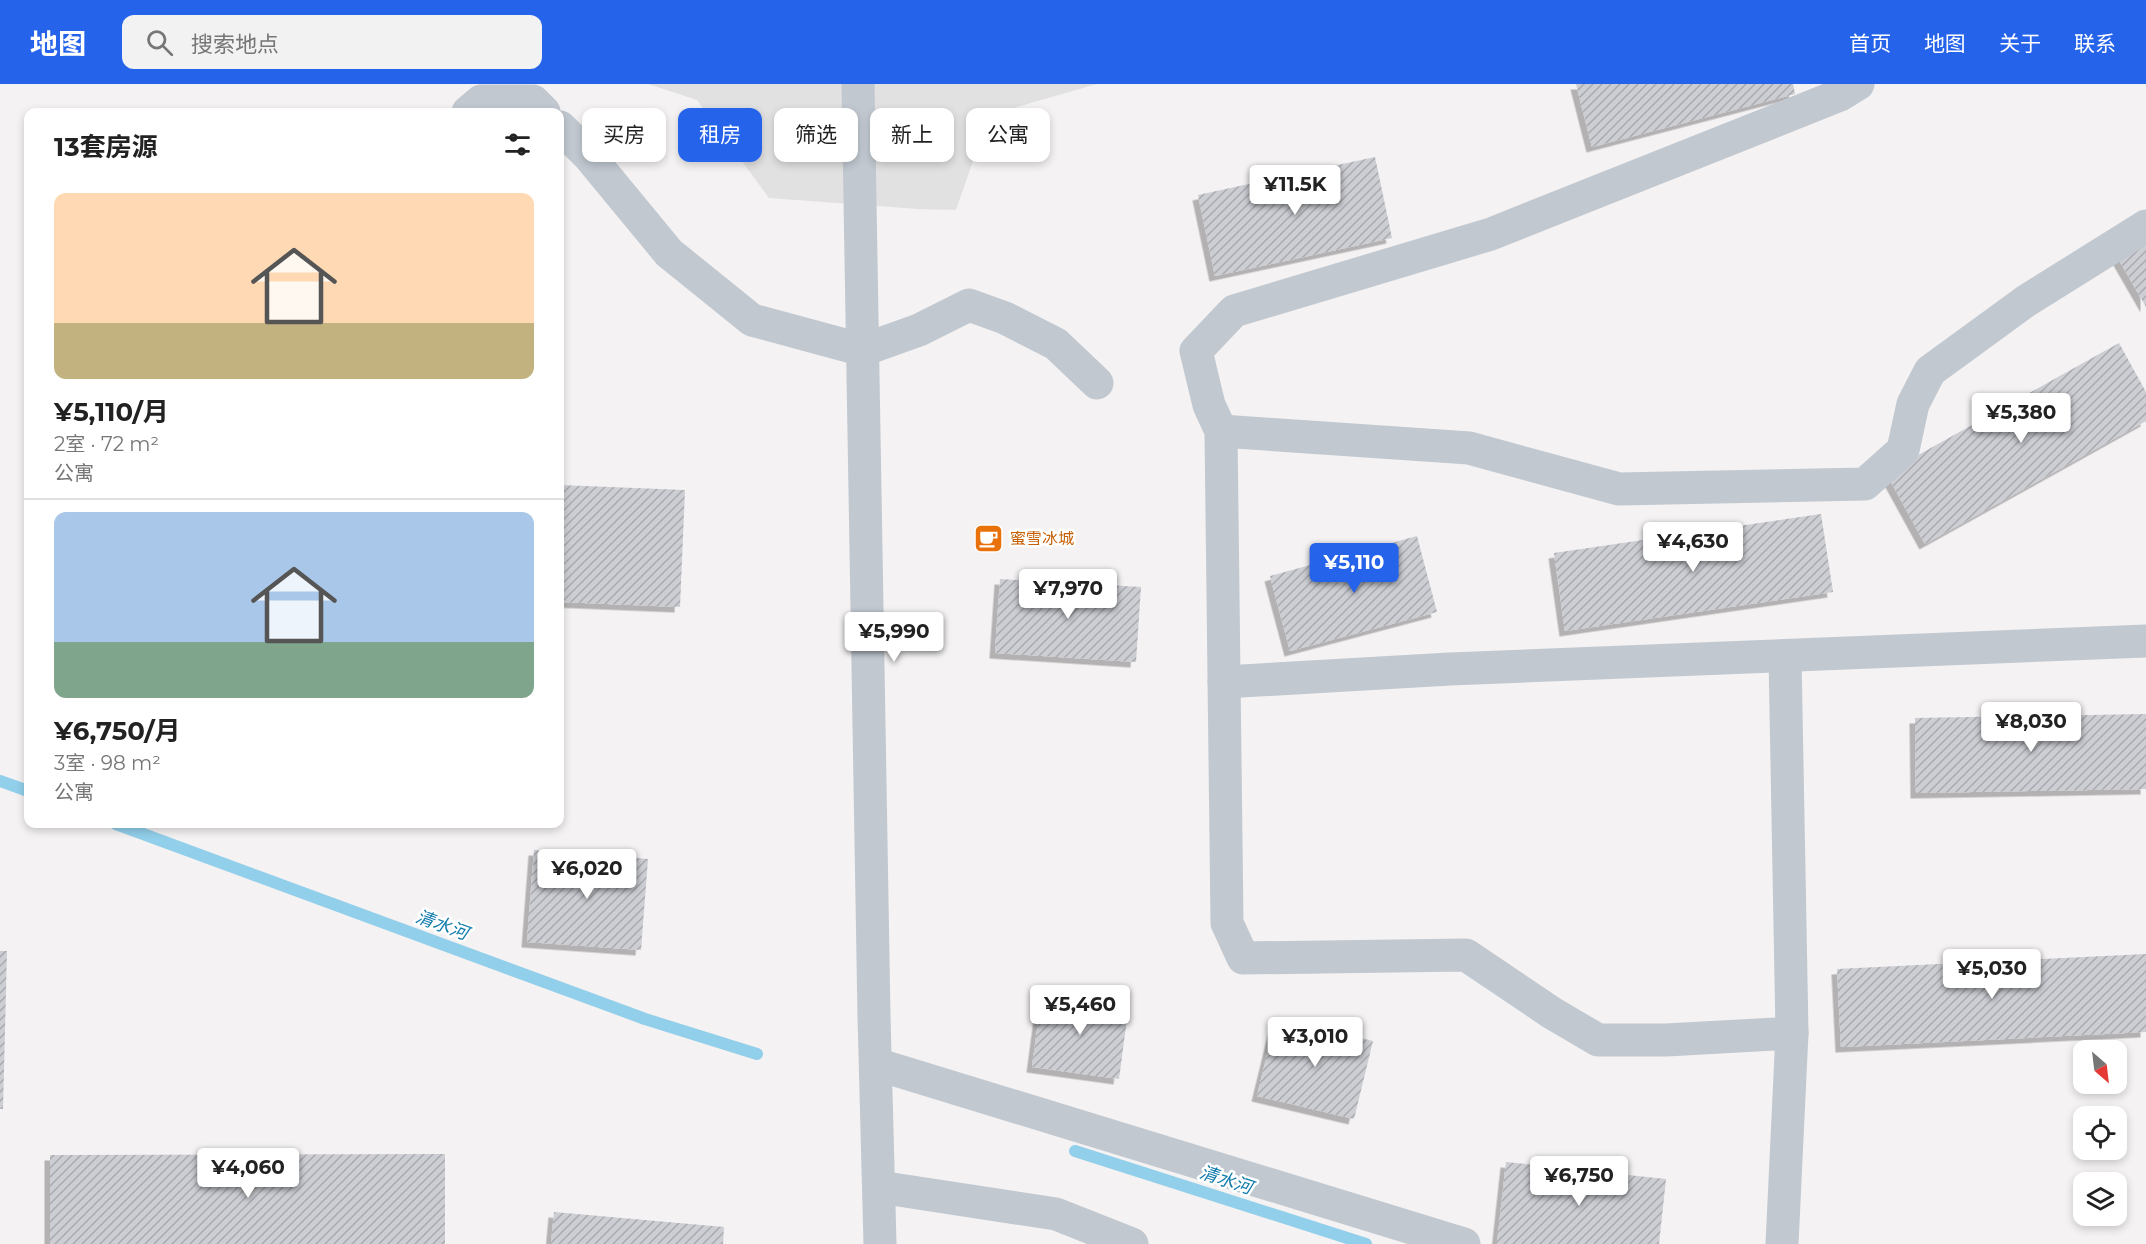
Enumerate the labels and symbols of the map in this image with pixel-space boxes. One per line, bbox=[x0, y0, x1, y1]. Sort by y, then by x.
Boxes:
pin: ¥11.5K bbox=[1246, 165, 1344, 216]
pin: ¥5,380 bbox=[1972, 393, 2070, 444]
cafe icon: 蜜雪冰城 bbox=[973, 522, 1005, 554]
pin: ¥4,630 bbox=[1644, 522, 1742, 573]
place label: 蜜雪冰城 bbox=[1010, 529, 1074, 548]
pin: ¥5,110 bbox=[1305, 543, 1403, 594]
pin: ¥7,970 bbox=[1019, 569, 1117, 620]
pin: ¥5,990 bbox=[845, 612, 943, 663]
pin: ¥8,030 bbox=[1982, 702, 2080, 753]
pin: ¥6,020 bbox=[538, 849, 636, 900]
water label: 清水河 bbox=[413, 905, 474, 946]
pin: ¥5,030 bbox=[1943, 949, 2041, 1000]
pin: ¥5,460 bbox=[1031, 985, 1129, 1036]
pin: ¥3,010 bbox=[1266, 1017, 1364, 1068]
north arrow bbox=[2073, 1040, 2127, 1094]
pin: ¥4,060 bbox=[199, 1148, 297, 1199]
pin: ¥6,750 bbox=[1530, 1156, 1628, 1207]
water label: 清水河 bbox=[1197, 1161, 1258, 1200]

